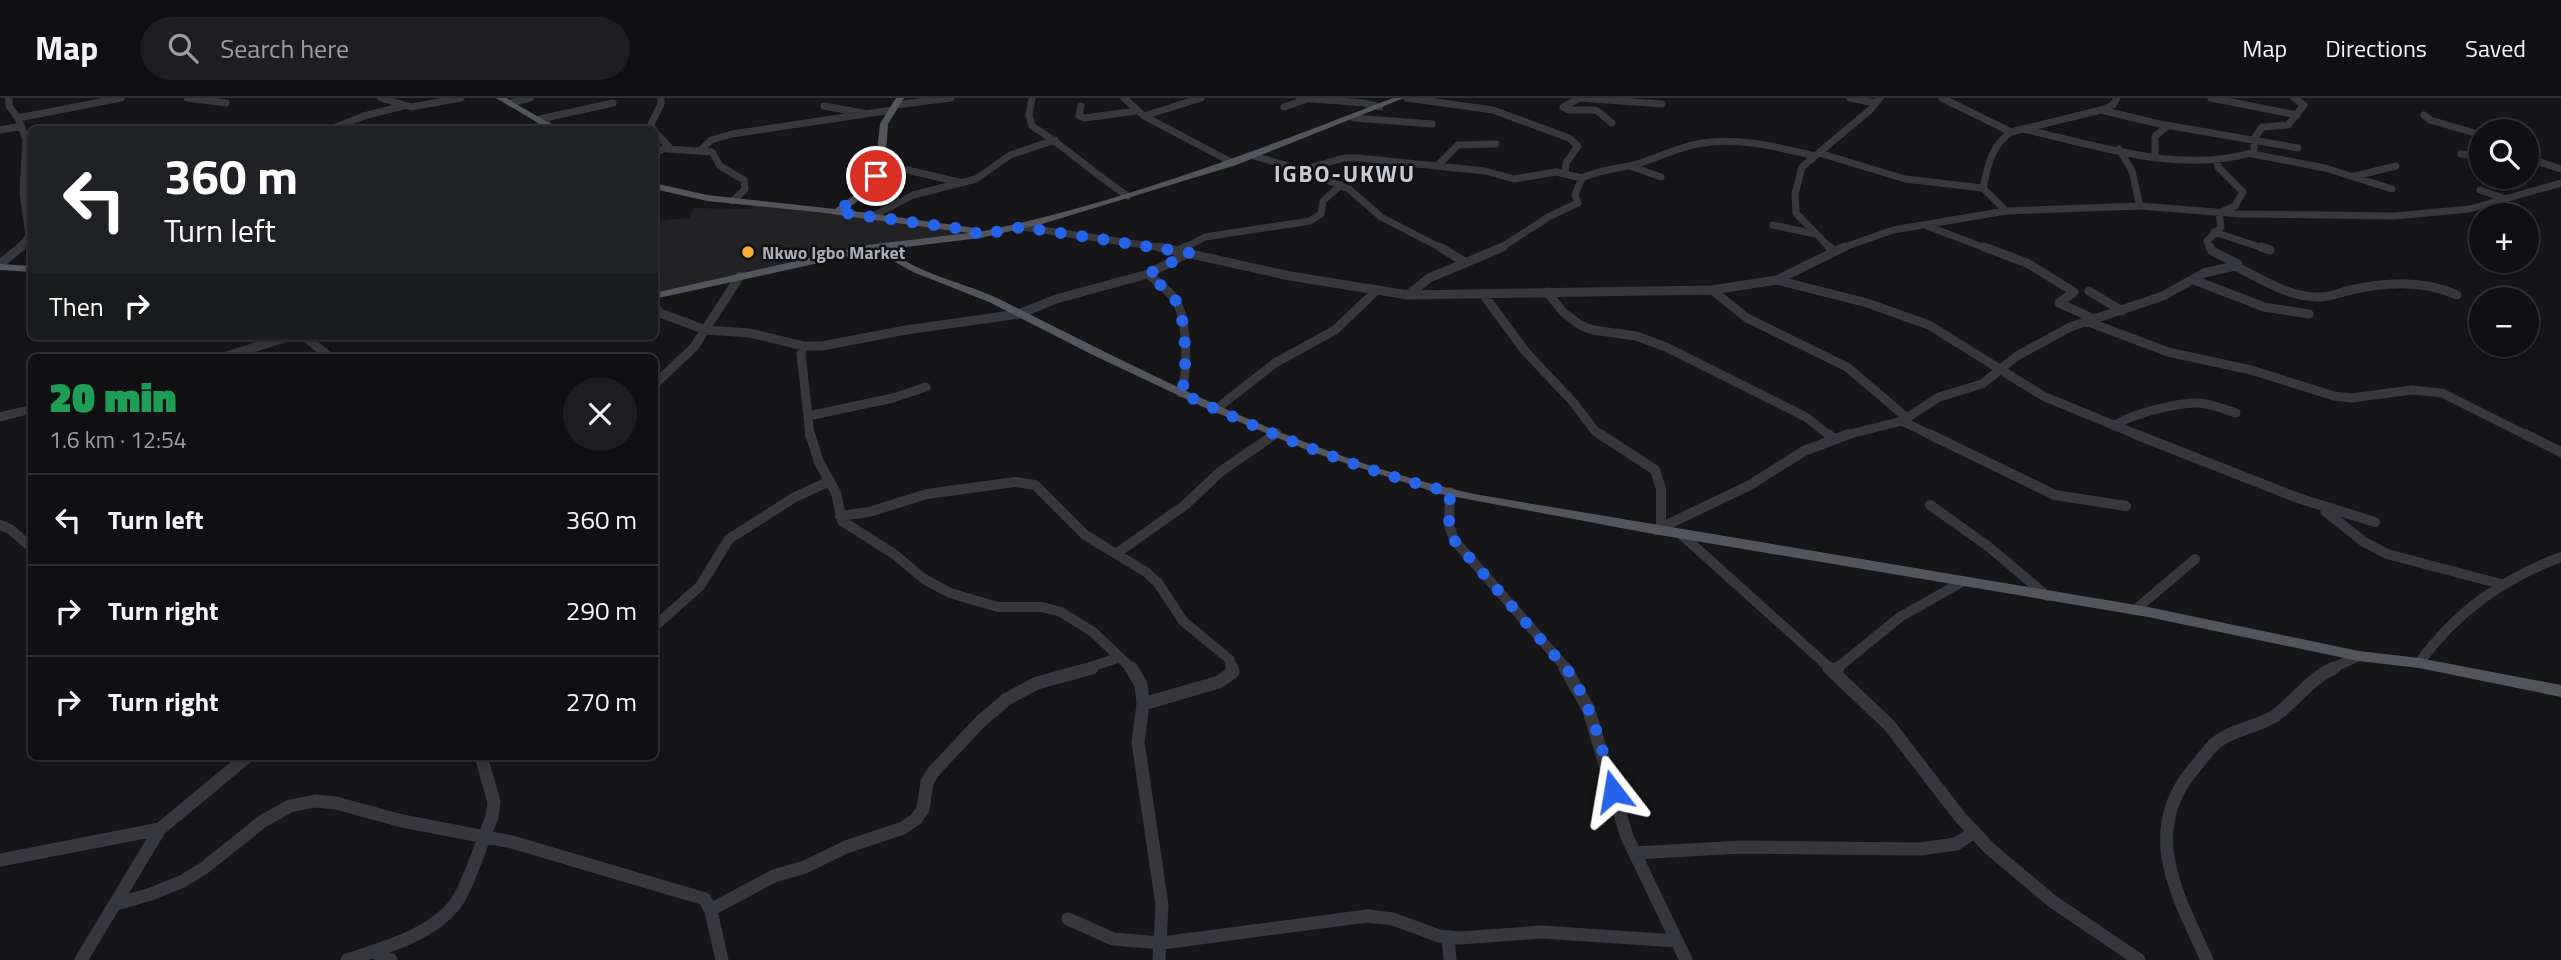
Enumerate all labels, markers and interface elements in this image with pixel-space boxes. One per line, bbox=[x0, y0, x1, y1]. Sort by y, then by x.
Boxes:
search box bbox=[140, 17, 630, 80]
text: Map bbox=[35, 23, 98, 73]
icon: search bbox=[164, 29, 202, 67]
text: Search here bbox=[220, 29, 349, 68]
text: Map bbox=[2242, 30, 2287, 66]
text: Directions bbox=[2325, 30, 2427, 66]
text: Saved bbox=[2465, 30, 2526, 66]
map controls bbox=[2469, 119, 2539, 357]
button: search bbox=[2469, 119, 2539, 189]
text: 360 m bbox=[164, 138, 298, 213]
pin bbox=[846, 146, 906, 206]
icon: left bbox=[49, 154, 140, 245]
district label: IGBO-UKWU bbox=[1274, 156, 1416, 191]
icon: arrive bbox=[857, 157, 895, 195]
button: + bbox=[2469, 203, 2539, 273]
text: Turn left bbox=[164, 206, 276, 254]
place label: Nkwo Igbo Market bbox=[762, 239, 906, 266]
marker: Nkwo Igbo Market bbox=[740, 244, 756, 260]
text: Then bbox=[49, 287, 104, 326]
icon: right bbox=[118, 287, 156, 325]
button: − bbox=[2469, 287, 2539, 357]
text: 20 min bbox=[49, 364, 176, 428]
button: close bbox=[563, 377, 637, 451]
text: 1.6 km · 12:54 bbox=[49, 422, 187, 457]
text: Turn left bbox=[108, 500, 203, 539]
text: 360 m bbox=[566, 500, 637, 539]
icon: left bbox=[49, 501, 87, 539]
text: Turn right bbox=[108, 591, 219, 630]
text: 290 m bbox=[566, 591, 637, 630]
icon: right bbox=[49, 592, 87, 630]
text: Turn right bbox=[108, 682, 219, 721]
text: 270 m bbox=[566, 682, 637, 721]
icon: right bbox=[49, 683, 87, 721]
position arrow bbox=[1576, 754, 1650, 828]

